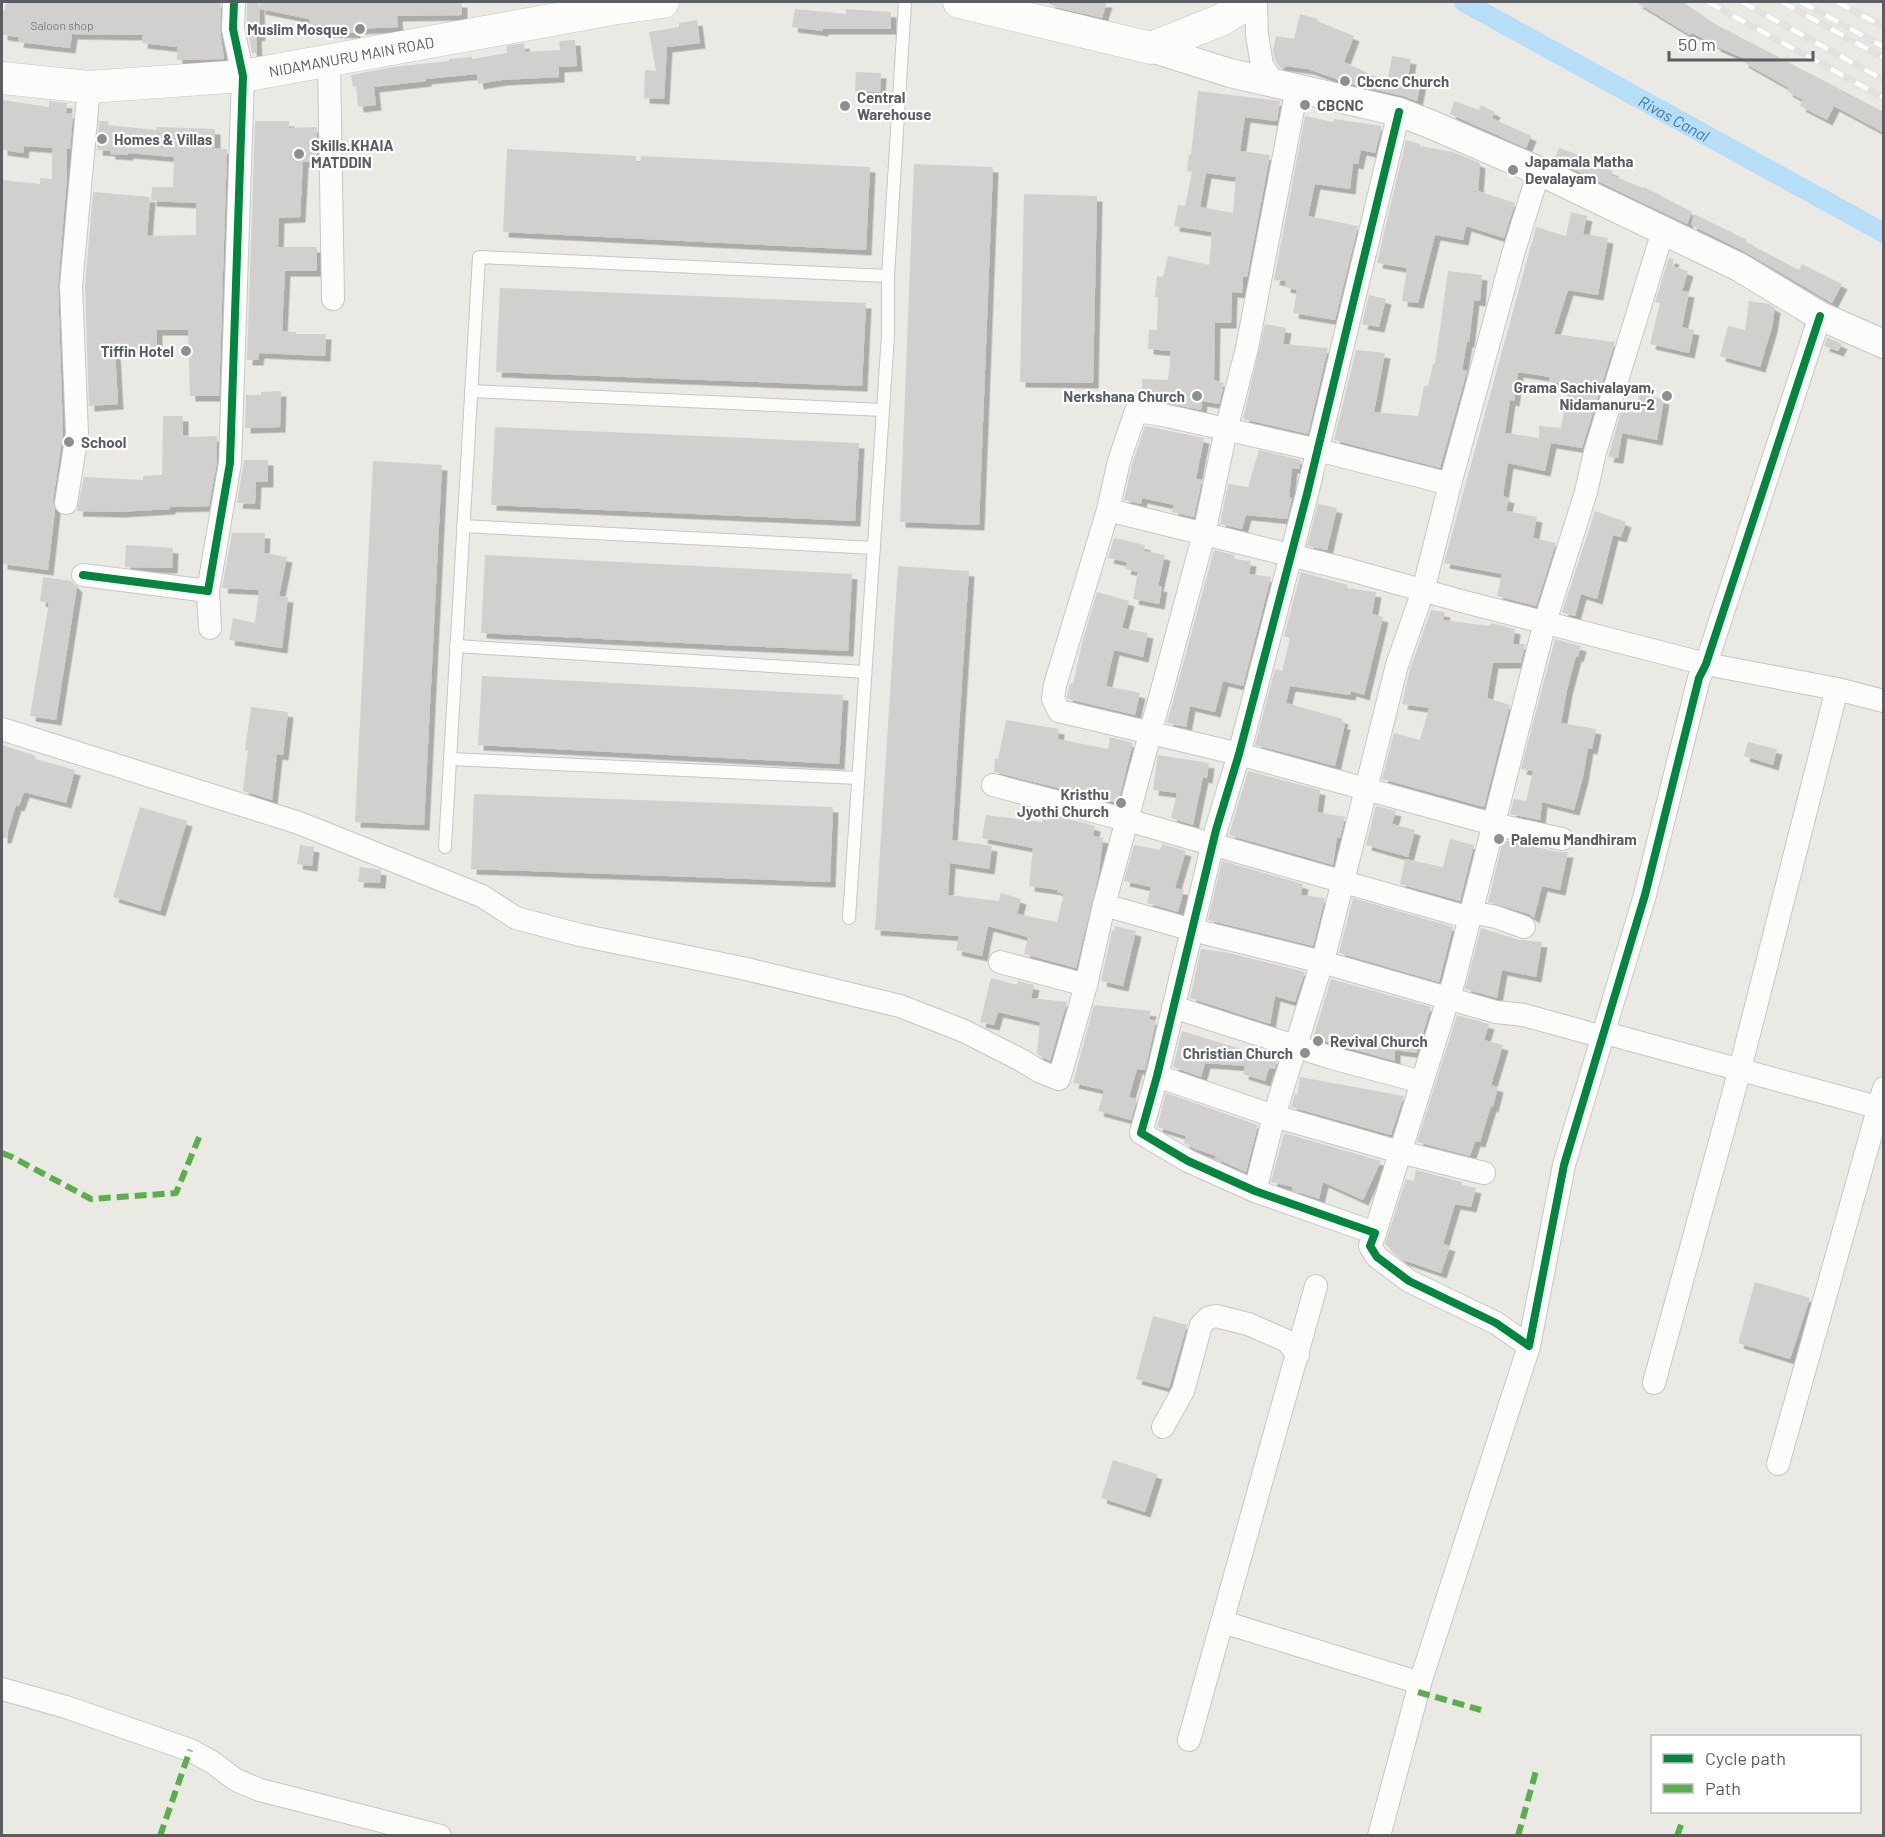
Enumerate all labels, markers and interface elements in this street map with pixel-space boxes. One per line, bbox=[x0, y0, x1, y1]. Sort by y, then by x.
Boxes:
house number: Saloon shop bbox=[30, 18, 94, 32]
place label: Muslim Mosque bbox=[247, 20, 348, 38]
marker: Muslim Mosque bbox=[353, 22, 367, 36]
scale bar bbox=[1669, 24, 1813, 62]
street label: NIDAMANURU MAIN ROAD bbox=[267, 33, 435, 80]
text: 50 m bbox=[1678, 33, 1716, 55]
place label: Cbcnc Church bbox=[1357, 72, 1449, 90]
marker: Cbcnc Church bbox=[1338, 74, 1352, 88]
place label: Central Warehouse bbox=[857, 88, 931, 123]
water label: Rivas Canal bbox=[1636, 91, 1713, 145]
place label: CBCNC bbox=[1317, 96, 1364, 114]
marker: CBCNC bbox=[1298, 98, 1312, 112]
marker: Central Warehouse bbox=[838, 99, 852, 113]
place label: Homes & Villas bbox=[114, 130, 213, 148]
marker: Homes & Villas bbox=[95, 132, 109, 146]
place label: Skills.KHAIA MATDDIN bbox=[311, 136, 394, 171]
marker: Skills.KHAIA MATDDIN bbox=[292, 147, 306, 161]
place label: Japamala Matha Devalayam bbox=[1525, 152, 1634, 187]
marker: Japamala Matha Devalayam bbox=[1506, 163, 1520, 177]
place label: Tiffin Hotel bbox=[101, 342, 174, 360]
marker: Tiffin Hotel bbox=[179, 344, 193, 358]
place label: Grama Sachivalayam, Nidamanuru-2 bbox=[1514, 378, 1655, 413]
place label: Nerkshana Church bbox=[1063, 387, 1185, 405]
marker: Nerkshana Church bbox=[1190, 389, 1204, 403]
marker: Grama Sachivalayam, Nidamanuru-2 bbox=[1660, 389, 1674, 403]
place label: School bbox=[81, 433, 127, 451]
marker: School bbox=[62, 435, 76, 449]
place label: Kristhu Jyothi Church bbox=[1017, 785, 1109, 820]
marker: Kristhu Jyothi Church bbox=[1114, 796, 1128, 810]
place label: Palemu Mandhiram bbox=[1511, 830, 1637, 848]
marker: Palemu Mandhiram bbox=[1492, 832, 1506, 846]
place label: Revival Church bbox=[1330, 1032, 1428, 1050]
marker: Revival Church bbox=[1311, 1034, 1325, 1048]
place label: Christian Church bbox=[1183, 1044, 1293, 1062]
marker: Christian Church bbox=[1298, 1046, 1312, 1060]
legend bbox=[1651, 1735, 1861, 1813]
text: Cycle path bbox=[1705, 1747, 1786, 1769]
text: Path bbox=[1705, 1777, 1741, 1799]

